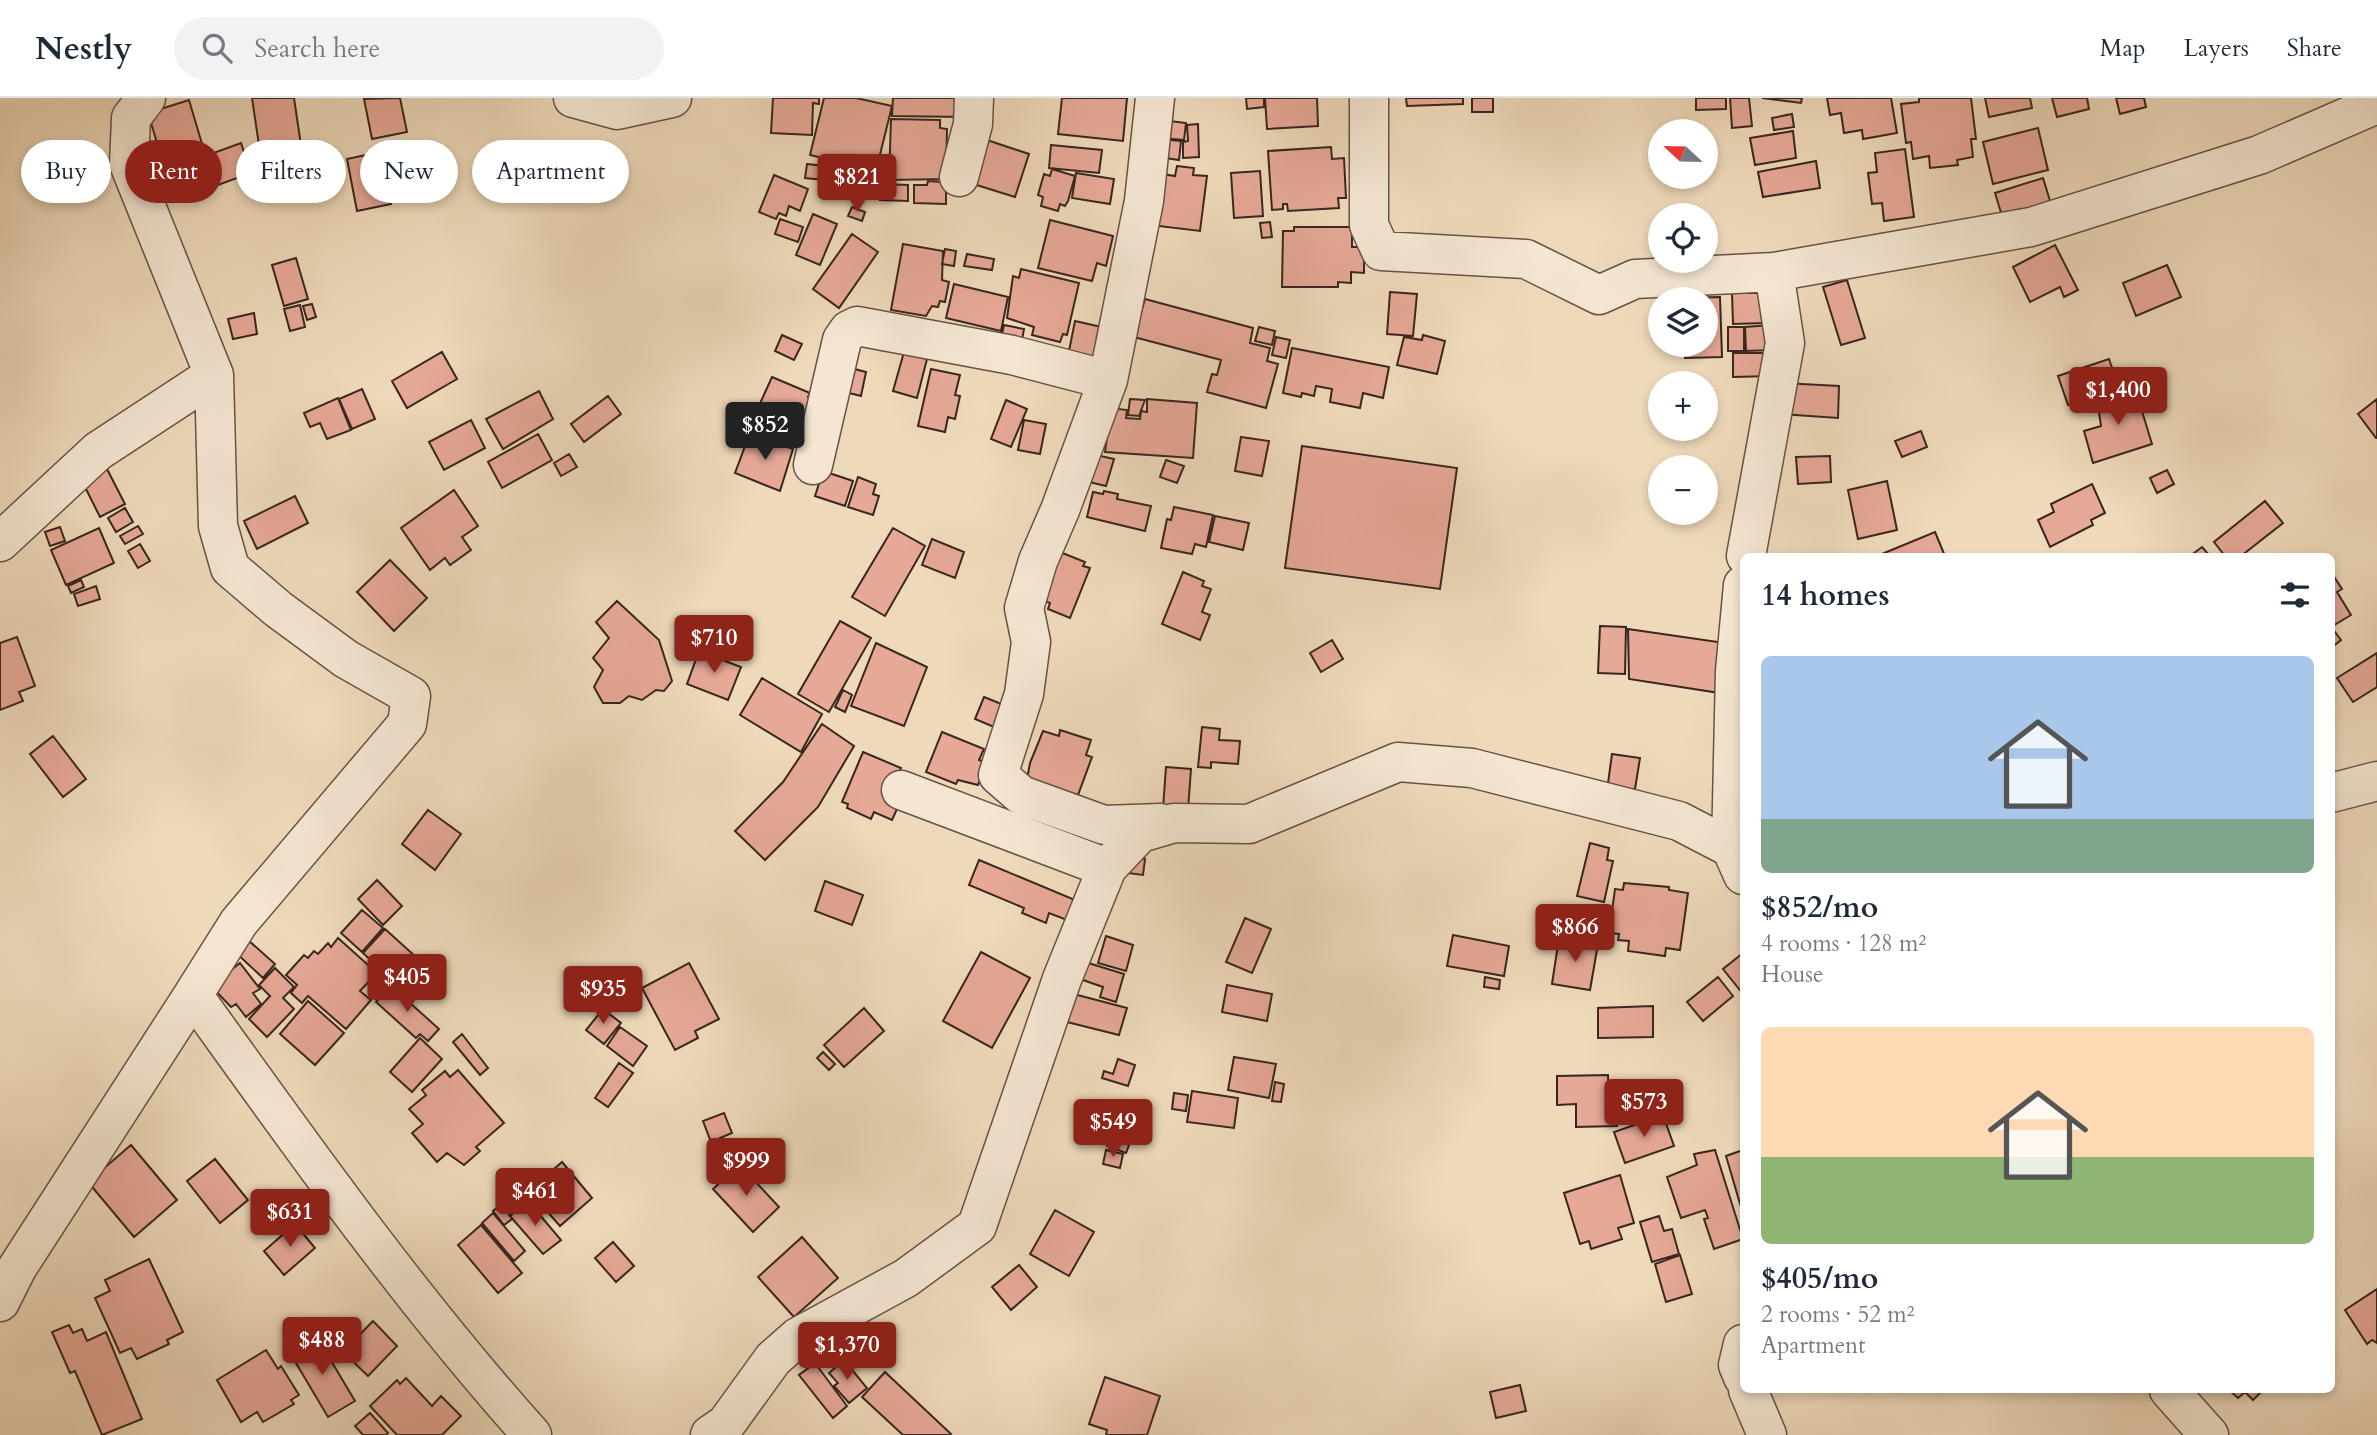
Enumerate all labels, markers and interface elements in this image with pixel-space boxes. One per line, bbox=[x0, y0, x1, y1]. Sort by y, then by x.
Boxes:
search box bbox=[174, 17, 664, 80]
text: Nestly bbox=[35, 26, 132, 71]
icon: search bbox=[198, 29, 236, 67]
text: Search here bbox=[254, 31, 380, 66]
text: Map bbox=[2100, 32, 2146, 65]
text: Layers bbox=[2184, 32, 2249, 65]
text: Share bbox=[2287, 32, 2342, 65]
north arrow bbox=[1648, 119, 1718, 189]
map controls bbox=[1648, 119, 1718, 525]
chip: Buy bbox=[21, 140, 111, 203]
chip: Rent bbox=[125, 140, 222, 203]
chip: Filters bbox=[236, 140, 346, 203]
chip: New bbox=[360, 140, 458, 203]
chip: Apartment bbox=[472, 140, 629, 203]
pin: $821 bbox=[816, 155, 898, 214]
text: $821 bbox=[833, 161, 881, 192]
button: locate bbox=[1648, 203, 1718, 273]
button: layers bbox=[1648, 287, 1718, 357]
pin: $1,400 bbox=[2061, 368, 2175, 427]
button: + bbox=[1648, 371, 1718, 441]
text: $1,400 bbox=[2085, 374, 2151, 405]
pin: $852 bbox=[724, 402, 806, 462]
text: $852 bbox=[741, 409, 789, 440]
button: − bbox=[1648, 455, 1718, 525]
text: 14 homes bbox=[1761, 575, 1890, 616]
icon: filters bbox=[2276, 576, 2314, 614]
pin: $710 bbox=[673, 616, 755, 675]
text: $710 bbox=[690, 622, 738, 653]
icon: home bbox=[1975, 701, 2101, 827]
text: $852/mo bbox=[1761, 887, 1878, 928]
pin: $866 bbox=[1534, 904, 1616, 964]
text: $866 bbox=[1551, 911, 1599, 942]
text: 4 rooms · 128 m² bbox=[1761, 928, 1926, 959]
pin: $405 bbox=[366, 954, 448, 1014]
text: House bbox=[1761, 959, 1823, 990]
text: $405 bbox=[383, 961, 431, 992]
pin: $935 bbox=[562, 967, 644, 1026]
text: $935 bbox=[579, 973, 627, 1004]
icon: home bbox=[1975, 1072, 2101, 1198]
pin: $573 bbox=[1603, 1080, 1685, 1139]
text: $573 bbox=[1620, 1086, 1668, 1117]
pin: $549 bbox=[1072, 1100, 1154, 1159]
text: $549 bbox=[1089, 1106, 1137, 1137]
pin: $999 bbox=[705, 1138, 787, 1198]
text: $999 bbox=[722, 1145, 770, 1176]
pin: $461 bbox=[494, 1168, 576, 1228]
text: $461 bbox=[511, 1175, 559, 1206]
pin: $631 bbox=[249, 1190, 331, 1249]
text: $631 bbox=[266, 1196, 314, 1227]
text: $405/mo bbox=[1761, 1258, 1878, 1299]
text: 2 rooms · 52 m² bbox=[1761, 1299, 1914, 1330]
pin: $488 bbox=[281, 1318, 363, 1377]
pin: $1,370 bbox=[790, 1322, 904, 1382]
text: $488 bbox=[298, 1324, 346, 1355]
text: $1,370 bbox=[814, 1329, 880, 1360]
text: Apartment bbox=[1761, 1330, 1865, 1361]

